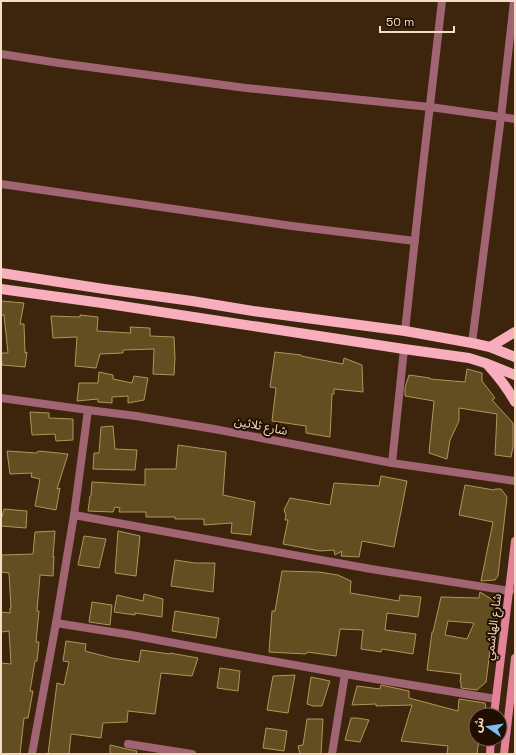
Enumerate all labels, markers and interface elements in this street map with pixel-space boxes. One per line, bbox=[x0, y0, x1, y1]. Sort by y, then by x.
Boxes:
scale bar bbox=[380, 8, 454, 34]
text: 50 m bbox=[386, 14, 414, 30]
street label: شارع ثلاثين bbox=[233, 413, 289, 440]
street label: شارع الهاشمي bbox=[481, 593, 507, 662]
north arrow bbox=[468, 707, 508, 747]
text: ش bbox=[470, 716, 487, 734]

